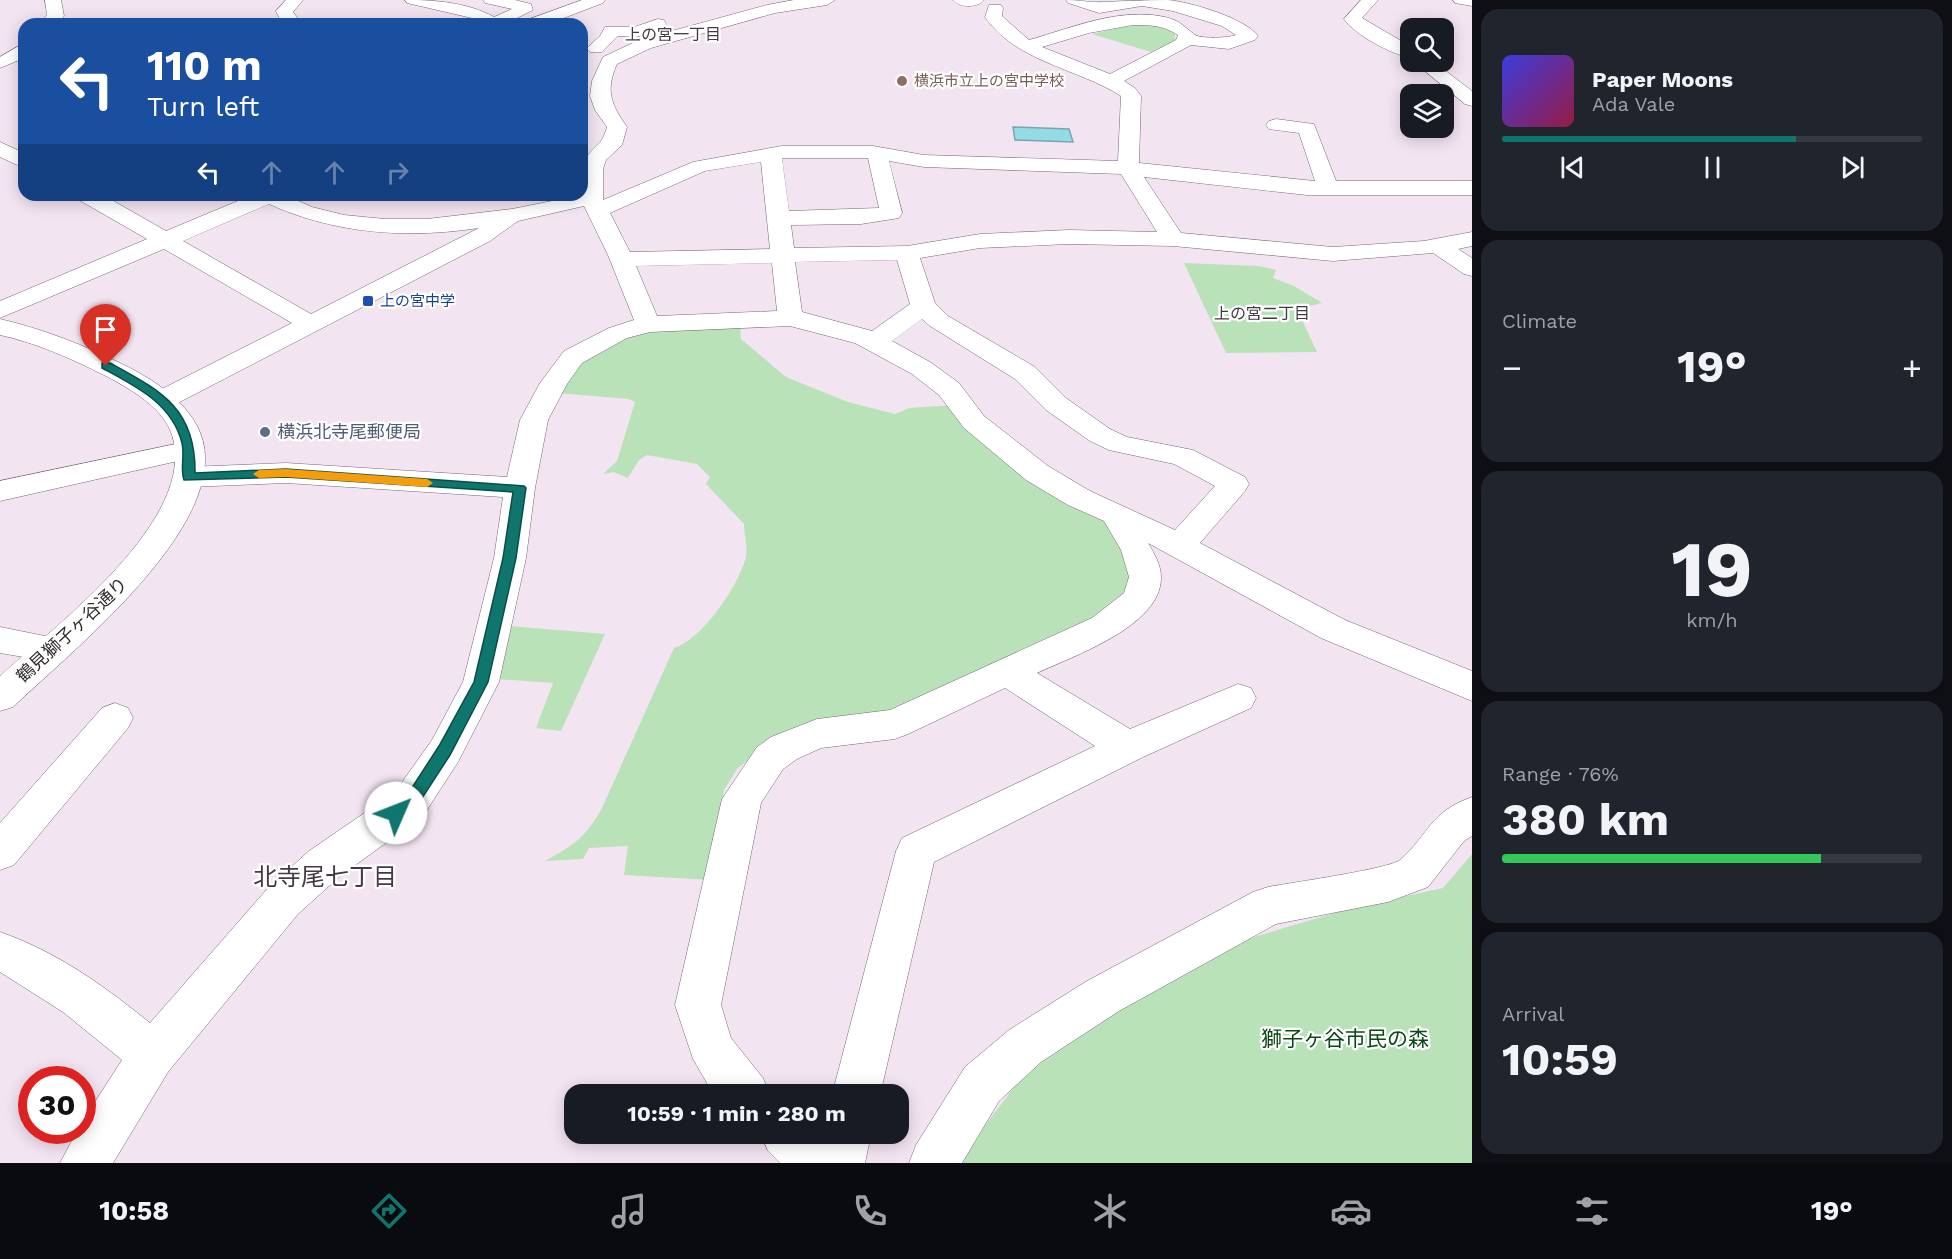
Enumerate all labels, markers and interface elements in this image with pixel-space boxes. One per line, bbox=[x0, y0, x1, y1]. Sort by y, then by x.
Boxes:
map controls bbox=[1400, 18, 1454, 138]
button: search bbox=[1400, 18, 1454, 72]
district label: 上の宮一丁目 bbox=[625, 25, 721, 44]
text: 110 m bbox=[147, 41, 262, 90]
icon: left bbox=[48, 42, 126, 120]
text: Paper Moons bbox=[1592, 67, 1733, 92]
place label: 横浜市立上の宮中学校 bbox=[914, 72, 1064, 90]
marker: 横浜市立上の宮中学校 bbox=[895, 74, 909, 88]
button: layers bbox=[1400, 84, 1454, 138]
text: Turn left bbox=[147, 91, 259, 123]
text: Ada Vale bbox=[1592, 92, 1675, 116]
icon: previous bbox=[1556, 151, 1589, 184]
icon: pause bbox=[1696, 151, 1729, 184]
icon: next bbox=[1836, 151, 1869, 184]
icon: left bbox=[192, 156, 225, 189]
icon: ahead bbox=[255, 156, 288, 189]
icon: ahead bbox=[318, 156, 351, 189]
icon: right bbox=[381, 156, 414, 189]
place label: 上の宮中学 bbox=[380, 292, 455, 310]
marker: 上の宮中学 bbox=[361, 294, 375, 308]
pin bbox=[80, 304, 131, 366]
district label: 上の宮二丁目 bbox=[1214, 304, 1310, 323]
text: Climate bbox=[1502, 309, 1577, 333]
icon: arrive bbox=[89, 313, 122, 346]
text: 19° bbox=[1677, 340, 1747, 393]
text: − bbox=[1502, 348, 1522, 387]
text: + bbox=[1902, 348, 1922, 387]
place label: 横浜北寺尾郵便局 bbox=[277, 421, 421, 442]
marker: 横浜北寺尾郵便局 bbox=[258, 425, 272, 439]
text: 19 bbox=[1671, 523, 1753, 615]
street label: 鶴見獅子ヶ谷通り bbox=[12, 573, 131, 686]
text: km/h bbox=[1686, 608, 1738, 632]
text: Range · 76% bbox=[1502, 762, 1619, 786]
position arrow bbox=[364, 781, 428, 845]
text: 380 km bbox=[1502, 793, 1669, 846]
district label: 北寺尾七丁目 bbox=[253, 863, 397, 891]
text: Arrival bbox=[1502, 1002, 1564, 1026]
park label: 獅子ヶ谷市民の森 bbox=[1261, 1026, 1429, 1051]
text: 10:59 bbox=[1502, 1033, 1618, 1086]
speed limit sign: 30 bbox=[18, 1066, 96, 1144]
text: 10:59 · 1 min · 280 m bbox=[627, 1101, 846, 1126]
icon: directions bbox=[368, 1190, 410, 1232]
icon: music bbox=[608, 1190, 650, 1232]
icon: phone bbox=[849, 1190, 891, 1232]
icon: climate bbox=[1089, 1190, 1131, 1232]
icon: car bbox=[1330, 1190, 1372, 1232]
icon: filters bbox=[1571, 1190, 1613, 1232]
text: 10:58 bbox=[99, 1195, 169, 1227]
text: 19° bbox=[1811, 1195, 1853, 1227]

